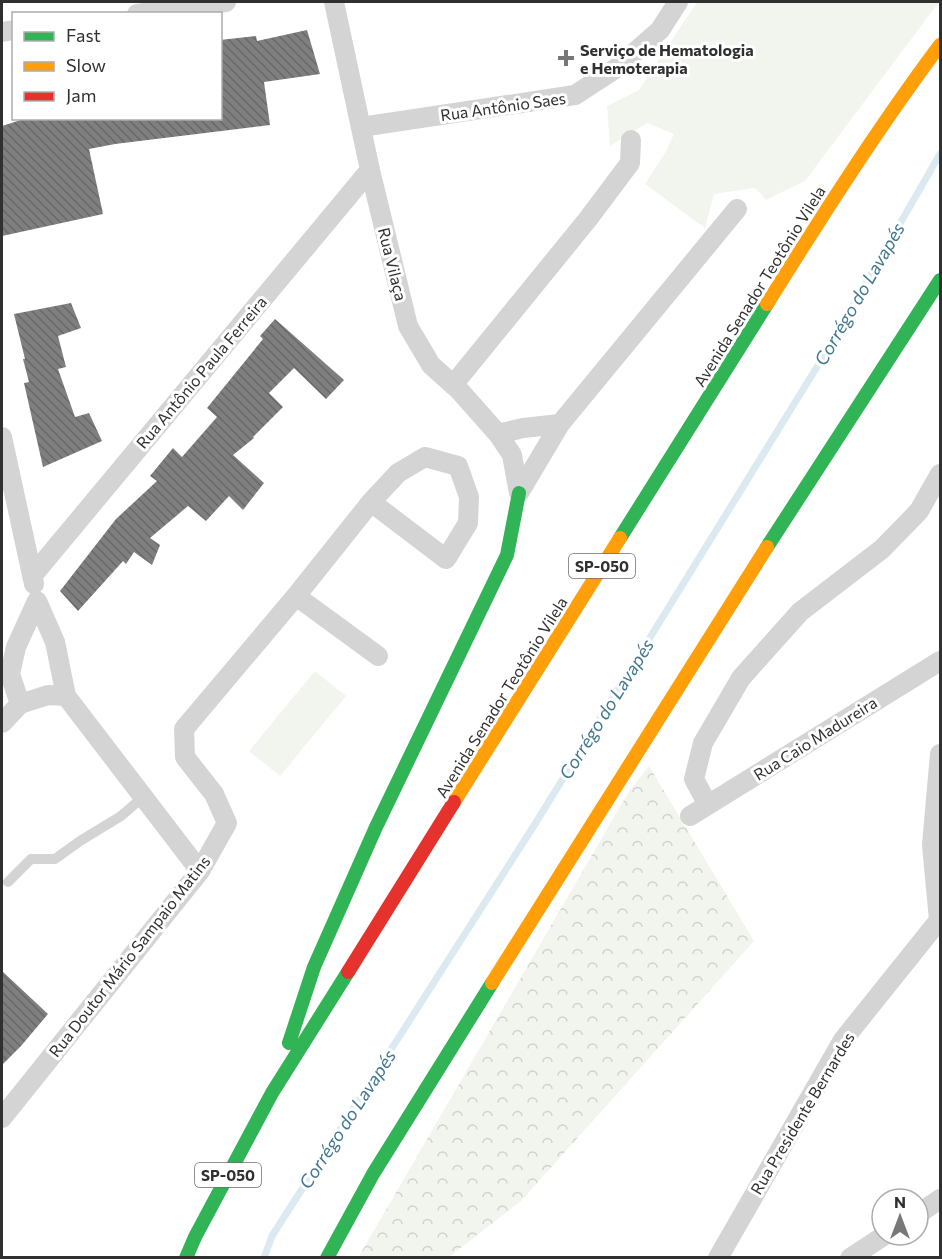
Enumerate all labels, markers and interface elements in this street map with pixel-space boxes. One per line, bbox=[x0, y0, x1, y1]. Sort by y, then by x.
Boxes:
legend bbox=[12, 12, 222, 120]
text: Fast bbox=[66, 24, 101, 46]
place label: Serviço de Hematologia e Hemoterapia bbox=[580, 40, 754, 77]
marker: Serviço de Hematologia e Hemoterapia bbox=[557, 49, 575, 67]
text: Slow bbox=[66, 54, 106, 76]
text: Jam bbox=[66, 84, 96, 106]
street label: Rua Antônio Saes bbox=[439, 88, 567, 124]
street label: Avenida Senador Teotônio Vilela bbox=[689, 182, 829, 390]
water label: Corrégo do Lavapés bbox=[809, 219, 909, 369]
street label: Rua Vilaça bbox=[375, 225, 411, 303]
street label: Rua Antônio Paula Ferreira bbox=[132, 292, 270, 452]
road number: SP-050 bbox=[569, 554, 635, 578]
street label: Avenida Senador Teotônio Vilela bbox=[431, 593, 571, 801]
water label: Corrégo do Lavapés bbox=[554, 635, 658, 783]
street label: Rua Caio Madureira bbox=[750, 692, 880, 784]
street label: Rua Doutor Mário Sampaio Matins bbox=[44, 852, 214, 1060]
street label: Rua Presidente Bernardes bbox=[746, 1029, 858, 1197]
water label: Corrégo do Lavapés bbox=[294, 1045, 400, 1193]
road number: SP-050 bbox=[195, 1163, 261, 1187]
north arrow bbox=[870, 1187, 930, 1247]
text: N bbox=[894, 1192, 906, 1211]

